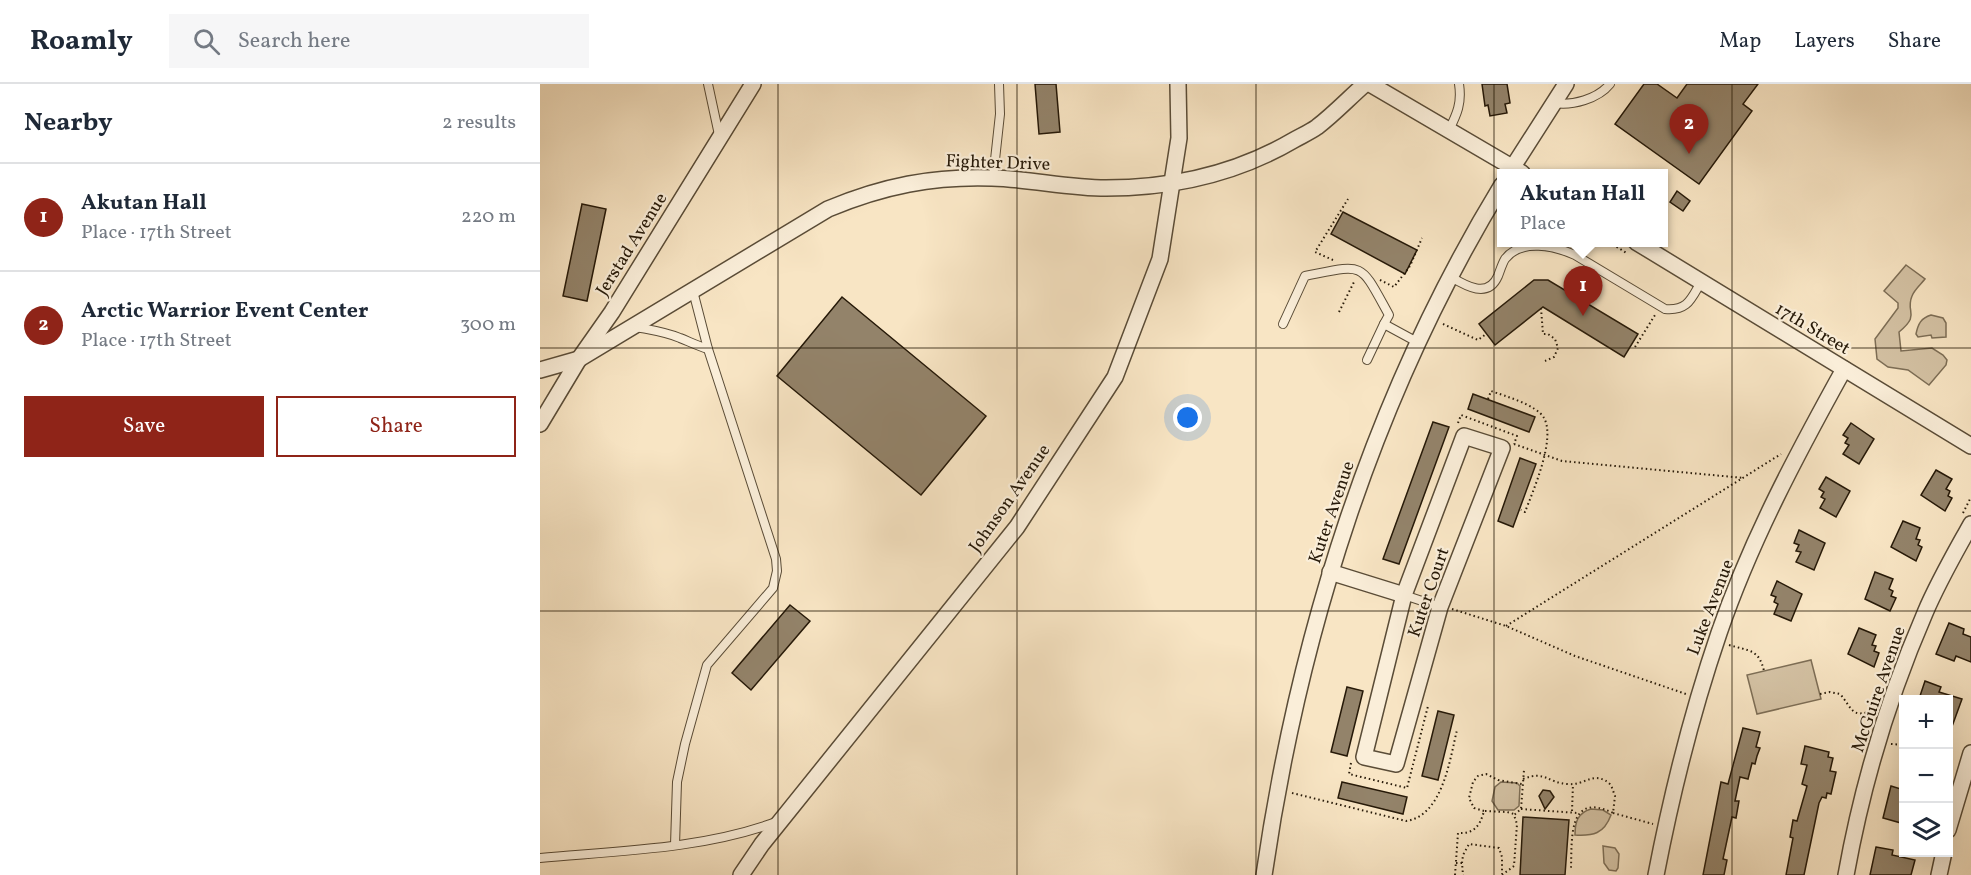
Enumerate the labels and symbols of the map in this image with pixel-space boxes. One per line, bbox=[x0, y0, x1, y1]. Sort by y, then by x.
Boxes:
pin: 2 bbox=[1670, 104, 1708, 154]
street label: Fighter Drive bbox=[945, 149, 1051, 178]
street label: Jerstad Avenue bbox=[591, 188, 674, 301]
pin: 1 bbox=[1564, 266, 1602, 316]
street label: 17th Street bbox=[1770, 297, 1854, 362]
your location bbox=[1173, 403, 1202, 432]
street label: Johnson Avenue bbox=[963, 440, 1057, 558]
street label: Kuter Avenue bbox=[1303, 458, 1362, 567]
street label: Kuter Court bbox=[1402, 544, 1456, 641]
street label: Luke Avenue bbox=[1682, 556, 1741, 659]
street label: McGuire Avenue bbox=[1846, 623, 1913, 756]

